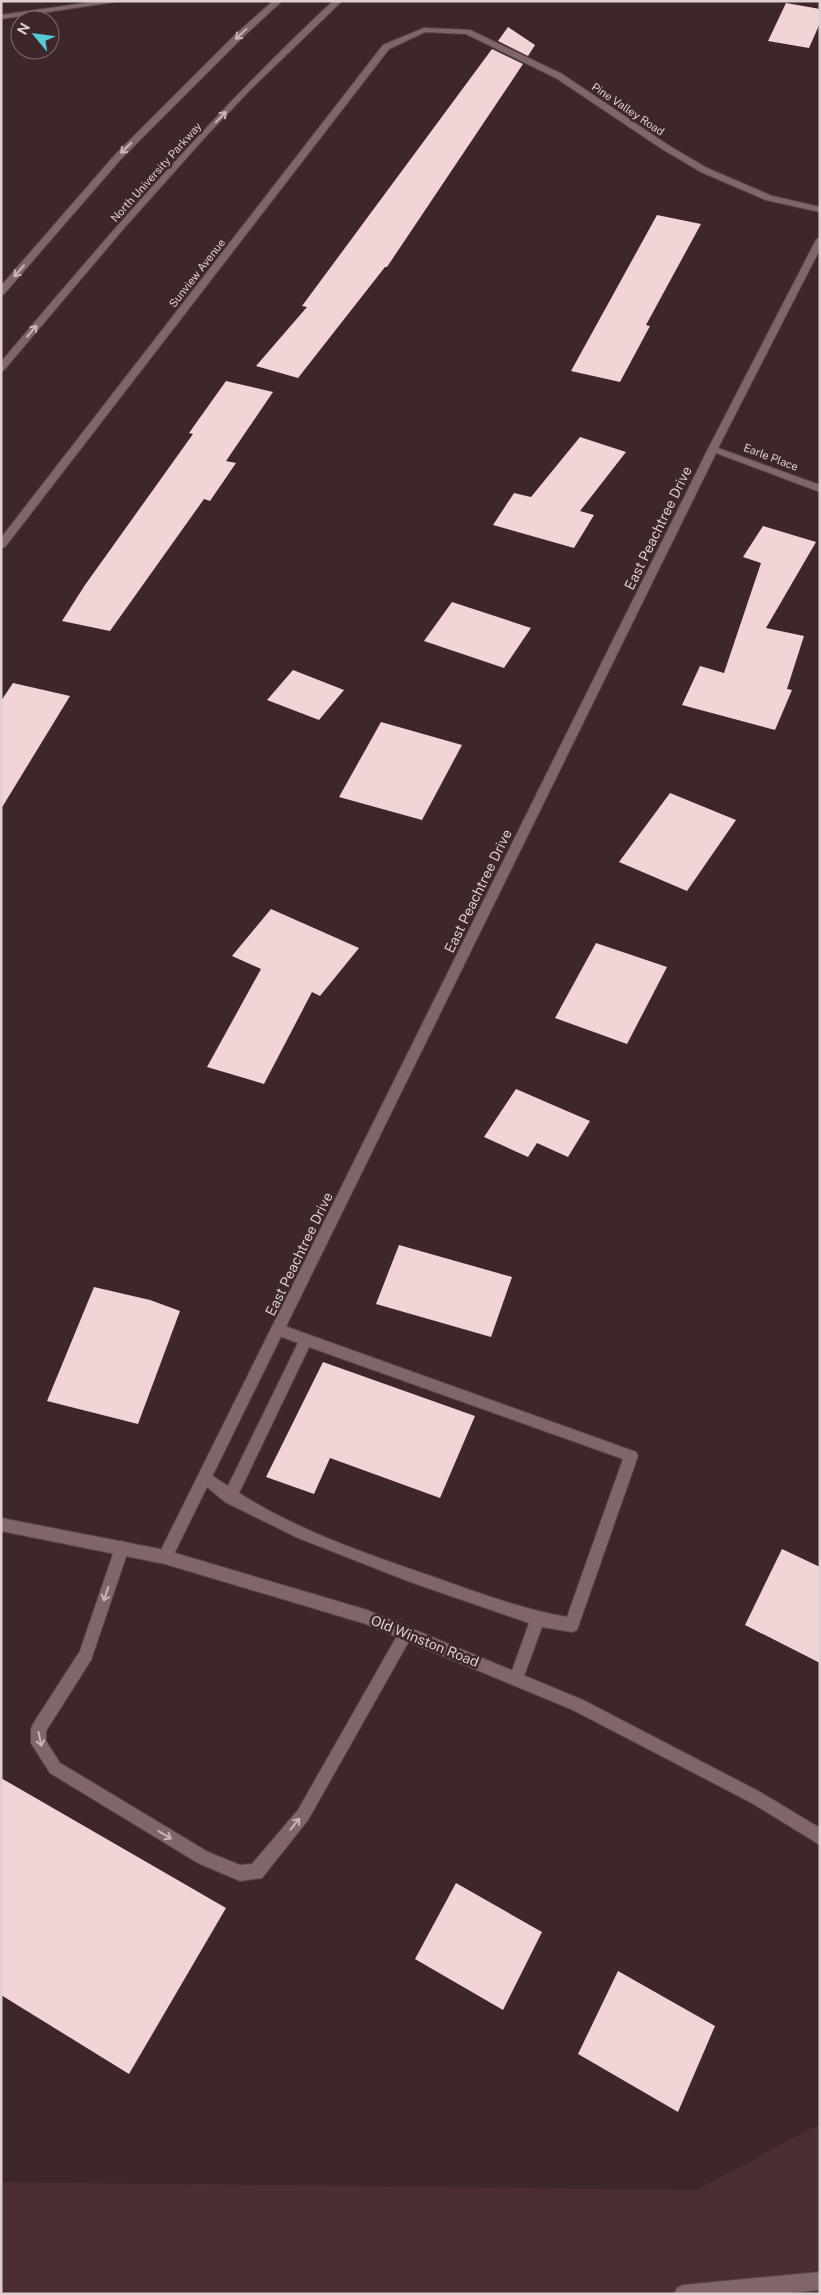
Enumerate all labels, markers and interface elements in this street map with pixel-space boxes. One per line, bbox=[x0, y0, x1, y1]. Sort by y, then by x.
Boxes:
north arrow bbox=[10, 10, 60, 60]
text: N bbox=[14, 20, 33, 37]
one-way arrow bbox=[235, 28, 248, 40]
street label: Pine Valley Road bbox=[590, 80, 666, 138]
one-way arrow bbox=[215, 111, 227, 123]
street label: North University Parkway bbox=[108, 120, 204, 224]
one-way arrow bbox=[120, 142, 132, 155]
street label: Sunview Avenue bbox=[167, 236, 227, 310]
one-way arrow bbox=[14, 264, 25, 277]
one-way arrow bbox=[27, 324, 38, 337]
street label: Earle Place bbox=[742, 441, 800, 473]
street label: East Peachtree Drive bbox=[621, 464, 695, 592]
street label: East Peachtree Drive bbox=[441, 827, 515, 955]
street label: East Peachtree Drive bbox=[262, 1190, 336, 1318]
one-way arrow bbox=[101, 1586, 110, 1601]
street label: Old Winston Road bbox=[369, 1612, 481, 1670]
one-way arrow bbox=[36, 1730, 45, 1746]
one-way arrow bbox=[290, 1817, 301, 1830]
one-way arrow bbox=[158, 1831, 172, 1841]

